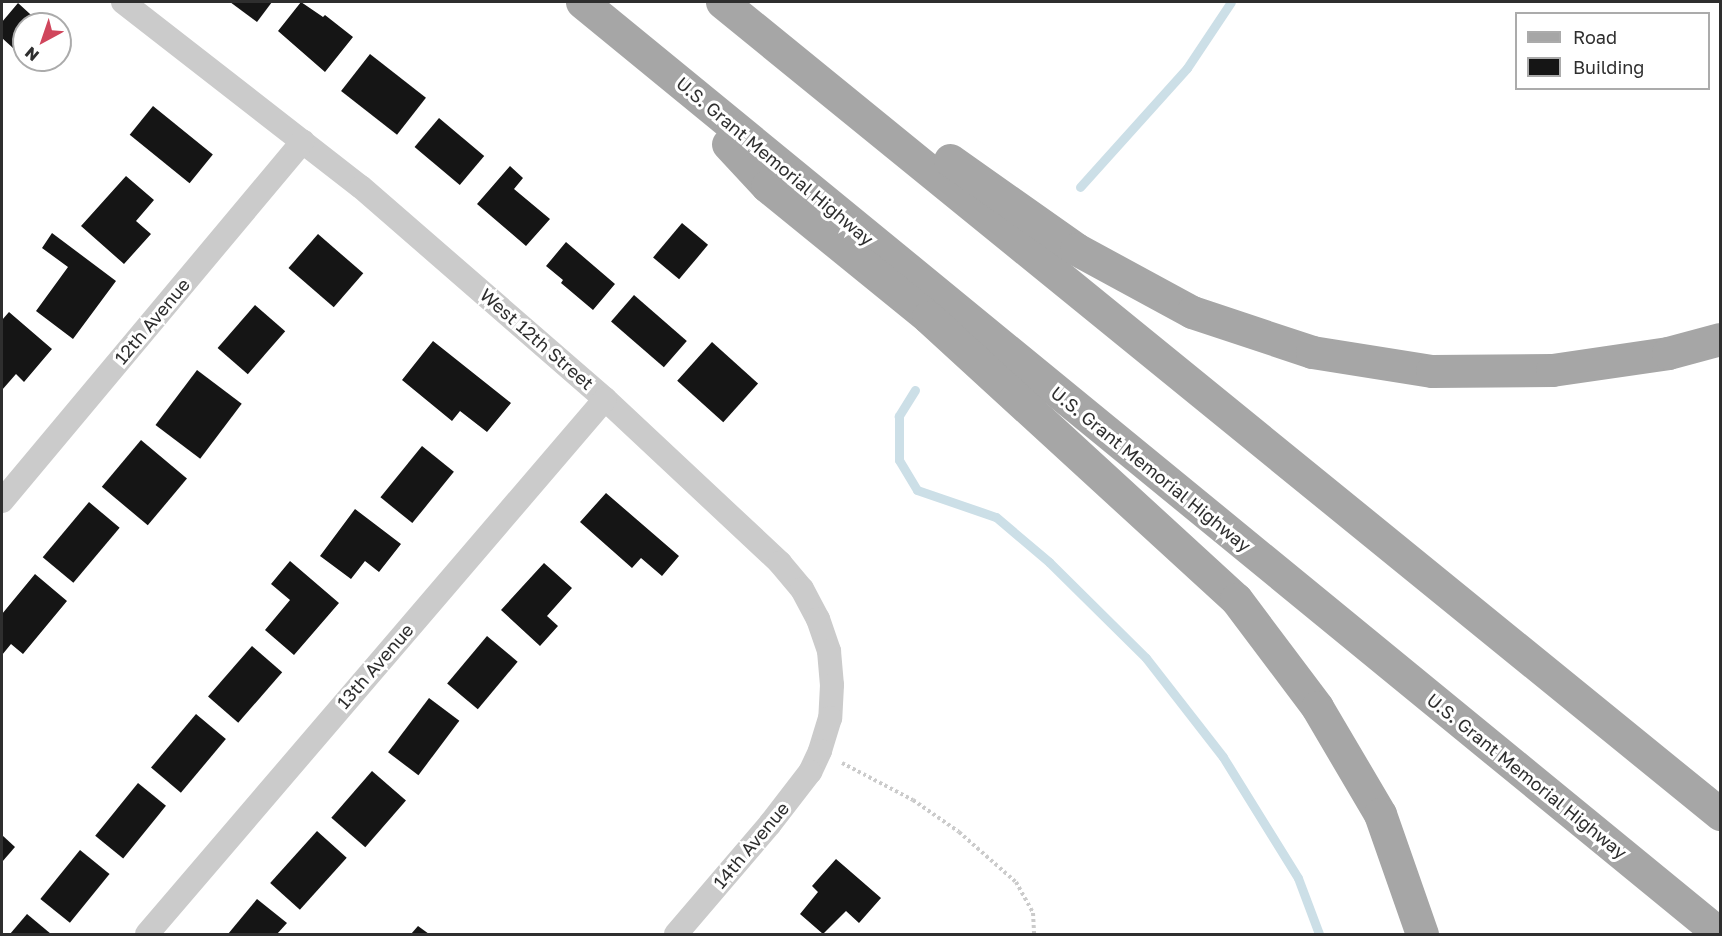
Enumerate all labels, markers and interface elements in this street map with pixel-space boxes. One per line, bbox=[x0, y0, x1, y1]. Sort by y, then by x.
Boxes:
north arrow bbox=[12, 12, 72, 72]
legend bbox=[1515, 12, 1710, 90]
text: Road bbox=[1573, 26, 1617, 48]
text: N bbox=[21, 43, 43, 66]
text: Building bbox=[1573, 56, 1644, 78]
street label: U.S. Grant Memorial Highway bbox=[672, 72, 878, 250]
street label: 12th Avenue bbox=[110, 274, 194, 368]
street label: West 12th Street bbox=[476, 284, 598, 394]
street label: U.S. Grant Memorial Highway bbox=[1047, 382, 1255, 556]
street label: 13th Avenue bbox=[332, 619, 418, 713]
street label: U.S. Grant Memorial Highway bbox=[1423, 689, 1631, 863]
street label: 14th Avenue bbox=[709, 797, 793, 893]

